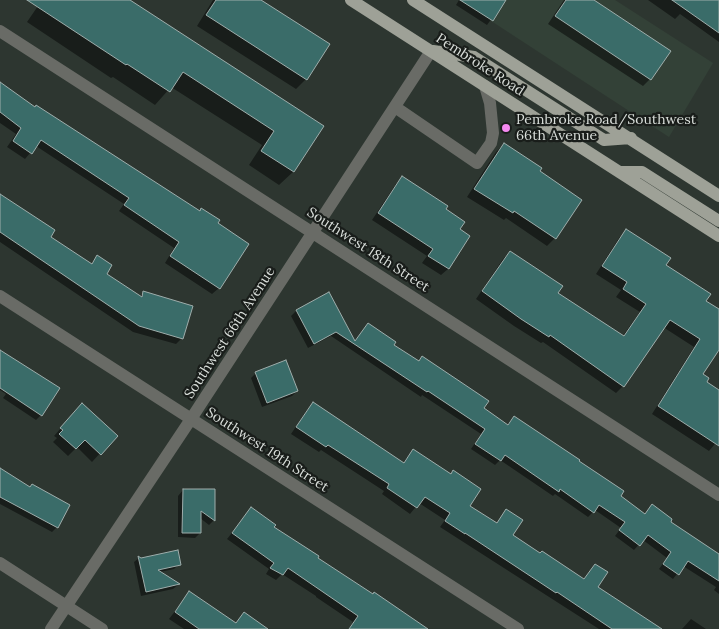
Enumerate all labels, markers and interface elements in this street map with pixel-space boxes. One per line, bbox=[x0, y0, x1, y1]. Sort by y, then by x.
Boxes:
street label: Pembroke Road bbox=[433, 30, 527, 100]
place label: Pembroke Road/Southwest 66th Avenue bbox=[516, 112, 696, 144]
marker: Pembroke Road/Southwest 66th Avenue bbox=[500, 122, 512, 134]
street label: Southwest 18th Street bbox=[304, 204, 432, 296]
street label: Southwest 66th Avenue bbox=[181, 264, 279, 402]
street label: Southwest 19th Street bbox=[203, 404, 331, 496]

